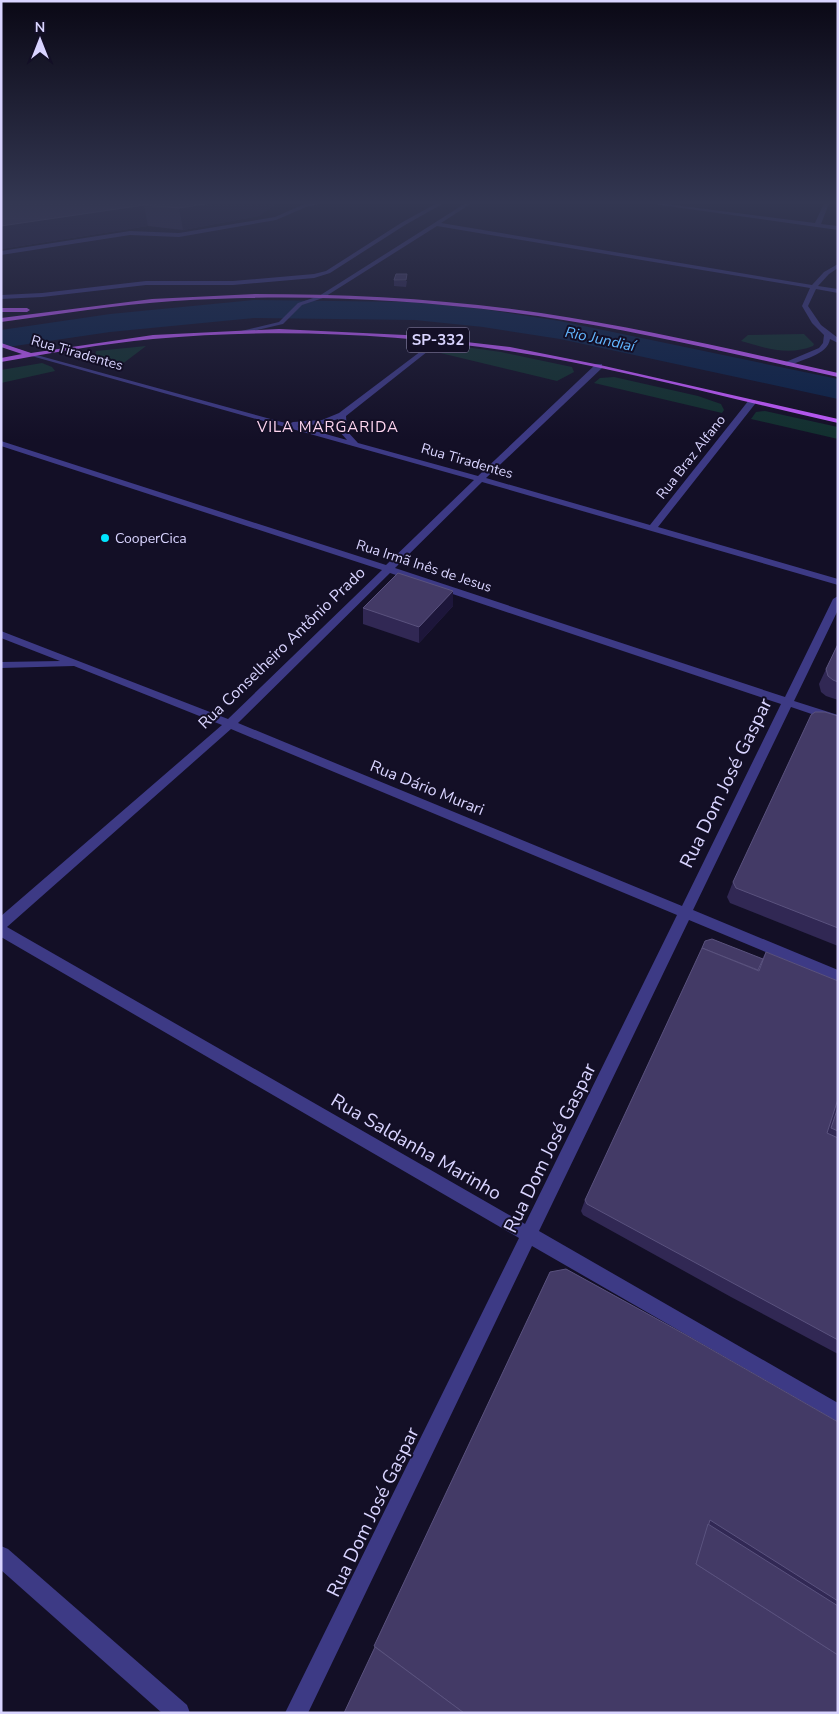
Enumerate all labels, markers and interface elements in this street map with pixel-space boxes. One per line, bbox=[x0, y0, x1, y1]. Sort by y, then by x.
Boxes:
north arrow bbox=[15, 15, 65, 65]
text: N bbox=[35, 18, 45, 37]
water label: Rio Jundiaí bbox=[563, 322, 639, 357]
road number: SP-332 bbox=[407, 328, 469, 352]
street label: Rua Tiradentes bbox=[29, 331, 125, 375]
street label: Rua Braz Alfano bbox=[652, 411, 730, 503]
district label: VILA MARGARIDA bbox=[256, 417, 399, 437]
street label: Rua Tiradentes bbox=[419, 439, 515, 483]
place label: CooperCica bbox=[115, 529, 187, 548]
marker: CooperCica bbox=[99, 532, 111, 544]
street label: Rua Irmã Inês de Jesus bbox=[354, 535, 495, 597]
street label: Rua Conselheiro Antônio Prado bbox=[194, 562, 371, 734]
street label: Rua Dom José Gaspar bbox=[674, 694, 779, 872]
street label: Rua Dário Murari bbox=[367, 755, 487, 821]
street label: Rua Dom José Gaspar bbox=[498, 1059, 603, 1237]
street label: Rua Saldanha Marinho bbox=[326, 1087, 506, 1207]
street label: Rua Dom José Gaspar bbox=[321, 1423, 426, 1601]

